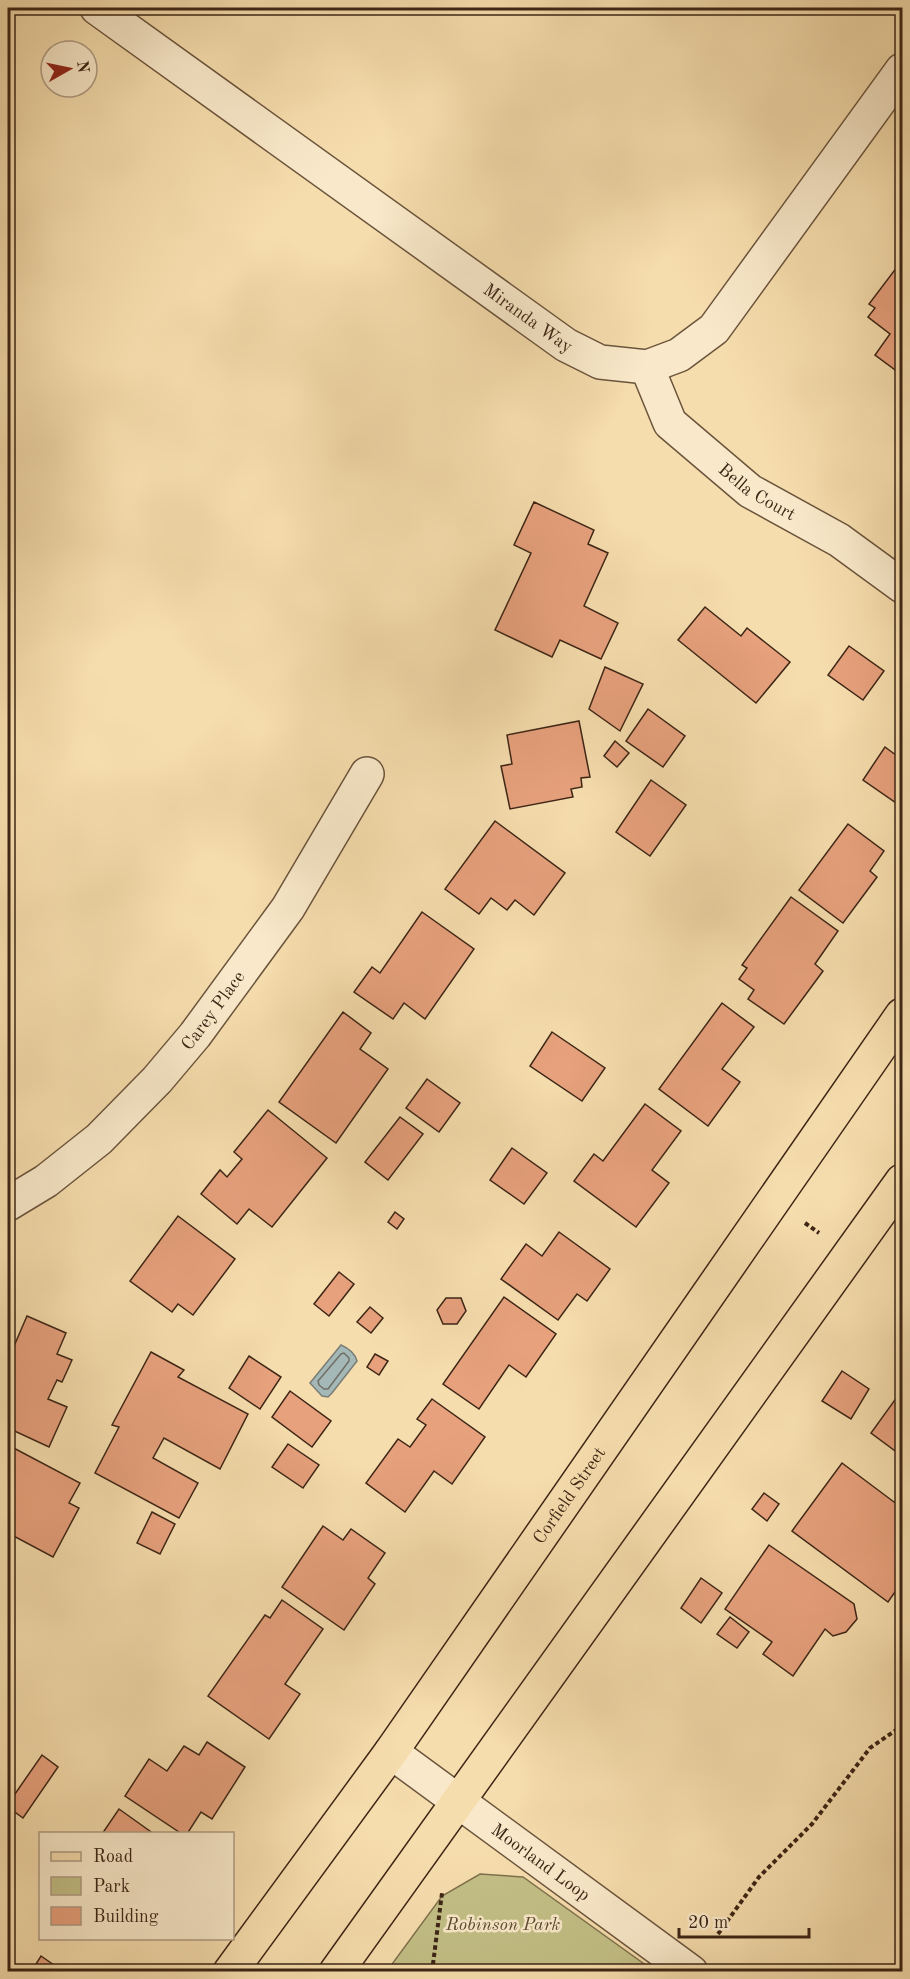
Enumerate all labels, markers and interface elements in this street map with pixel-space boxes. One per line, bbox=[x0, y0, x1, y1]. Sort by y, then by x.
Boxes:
north arrow bbox=[39, 39, 99, 99]
text: N bbox=[73, 60, 91, 75]
street label: Miranda Way bbox=[480, 281, 575, 357]
street label: Bella Court bbox=[715, 460, 798, 524]
street label: Carey Place bbox=[178, 968, 249, 1054]
street label: Corfield Street bbox=[530, 1444, 609, 1548]
street label: Moorland Loop bbox=[488, 1821, 593, 1905]
legend bbox=[39, 1832, 234, 1940]
text: Road bbox=[93, 1848, 133, 1866]
text: Park bbox=[93, 1878, 130, 1896]
scale bar bbox=[679, 1901, 810, 1939]
text: Building bbox=[93, 1908, 159, 1926]
text: 20 m bbox=[688, 1914, 728, 1932]
park label: Robinson Park bbox=[445, 1916, 560, 1934]

